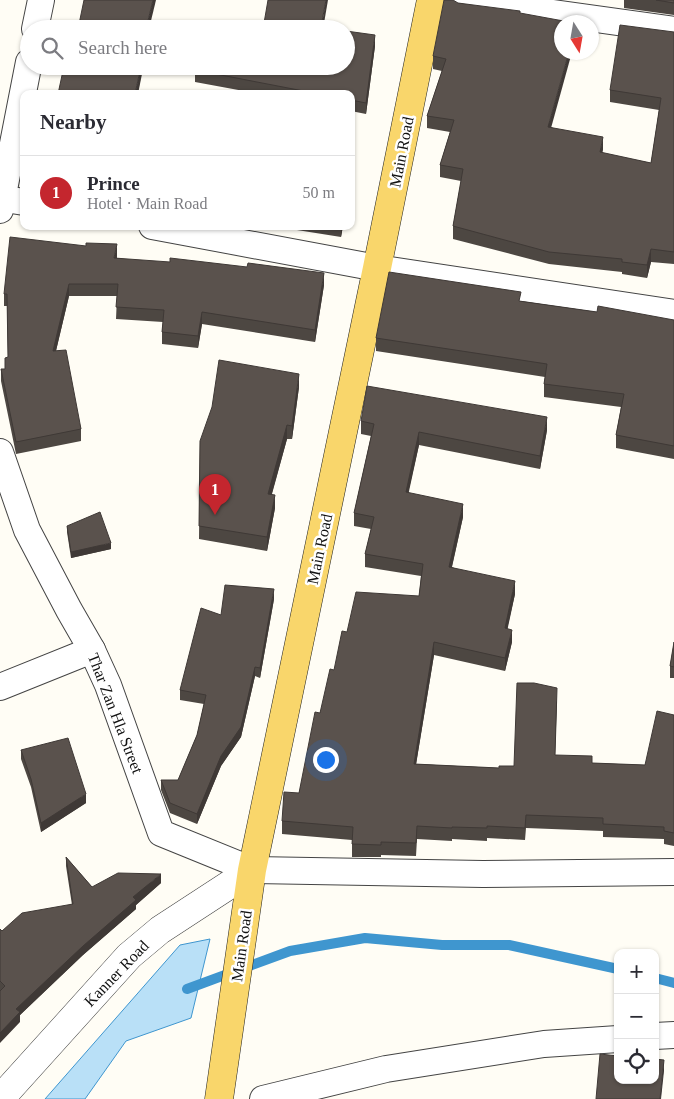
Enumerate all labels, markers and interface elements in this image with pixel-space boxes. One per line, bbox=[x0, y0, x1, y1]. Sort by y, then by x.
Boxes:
north arrow bbox=[554, 15, 599, 60]
search box bbox=[20, 20, 355, 75]
icon: search bbox=[38, 34, 66, 62]
text: Search here bbox=[78, 37, 167, 58]
text: Nearby bbox=[40, 110, 107, 134]
street label: Main Road bbox=[386, 115, 417, 189]
text: Prince bbox=[87, 173, 140, 194]
text: 1 bbox=[52, 184, 60, 201]
text: 50 m bbox=[303, 184, 335, 201]
text: Hotel · Main Road bbox=[87, 195, 207, 212]
pin: 1 bbox=[199, 474, 231, 515]
street label: Main Road bbox=[304, 512, 335, 586]
street label: Thar Zan Hla Street bbox=[85, 651, 147, 776]
your location bbox=[313, 747, 339, 773]
street label: Main Road bbox=[228, 909, 255, 983]
street label: Kanner Road bbox=[81, 937, 152, 1010]
map controls bbox=[614, 949, 659, 1084]
button: + bbox=[614, 949, 659, 994]
button: − bbox=[614, 994, 659, 1039]
button: locate bbox=[614, 1039, 659, 1084]

